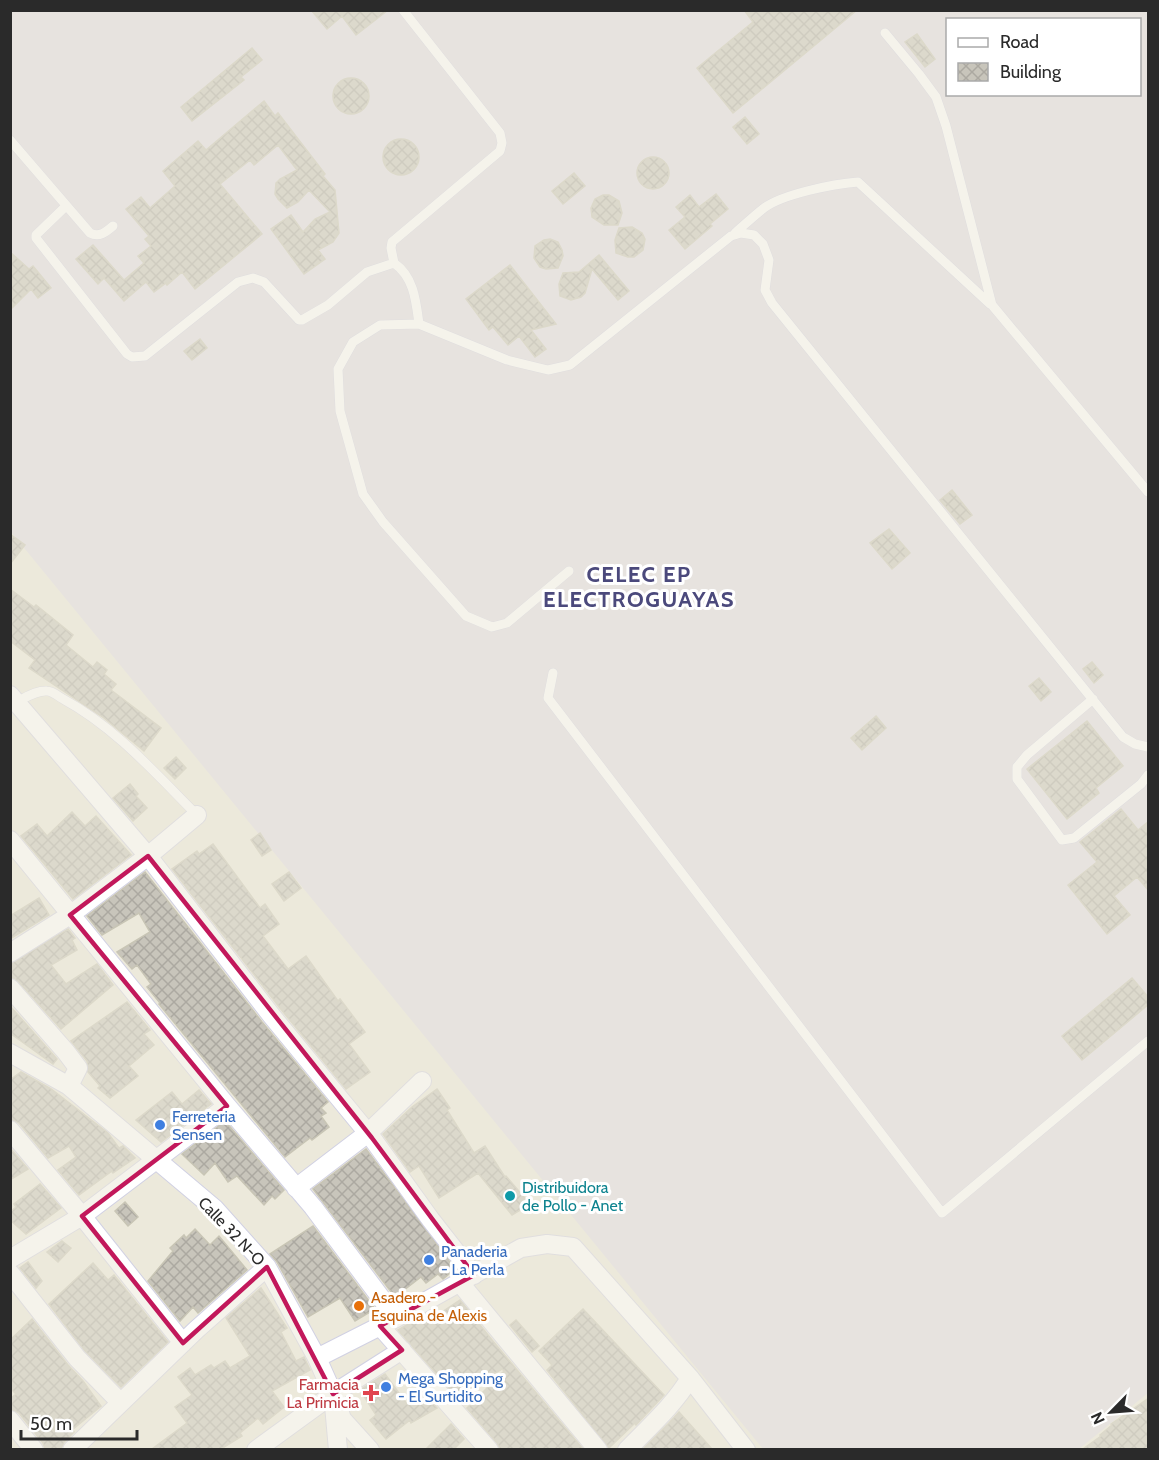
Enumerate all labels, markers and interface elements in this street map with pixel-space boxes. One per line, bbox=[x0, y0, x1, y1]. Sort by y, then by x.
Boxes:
legend bbox=[946, 18, 1141, 96]
text: Road bbox=[1000, 31, 1039, 53]
text: Building bbox=[1000, 61, 1062, 83]
district label: CELEC EP ELECTROGUAYAS bbox=[543, 561, 735, 613]
place label: Ferreteria Sensen bbox=[172, 1107, 236, 1144]
marker: Ferreteria Sensen bbox=[153, 1118, 167, 1132]
place label: Distribuidora de Pollo - Anet bbox=[522, 1178, 624, 1215]
marker: Distribuidora de Pollo - Anet bbox=[503, 1189, 517, 1203]
street label: Calle 32 N-O bbox=[194, 1193, 269, 1270]
place label: Panaderia - La Perla bbox=[441, 1242, 508, 1279]
marker: Panaderia - La Perla bbox=[422, 1253, 436, 1267]
place label: Asadero - Esquina de Alexis bbox=[371, 1288, 488, 1325]
marker: Asadero - Esquina de Alexis bbox=[352, 1299, 366, 1313]
place label: Mega Shopping - El Surtidito bbox=[398, 1369, 504, 1406]
place label: Farmacia La Primicia bbox=[286, 1375, 359, 1412]
marker: Mega Shopping - El Surtidito bbox=[379, 1380, 393, 1394]
north arrow bbox=[1081, 1382, 1141, 1442]
marker: Farmacia La Primicia bbox=[364, 1386, 378, 1400]
scale bar bbox=[21, 1403, 136, 1441]
text: N bbox=[1087, 1409, 1109, 1427]
text: 50 m bbox=[30, 1413, 72, 1435]

